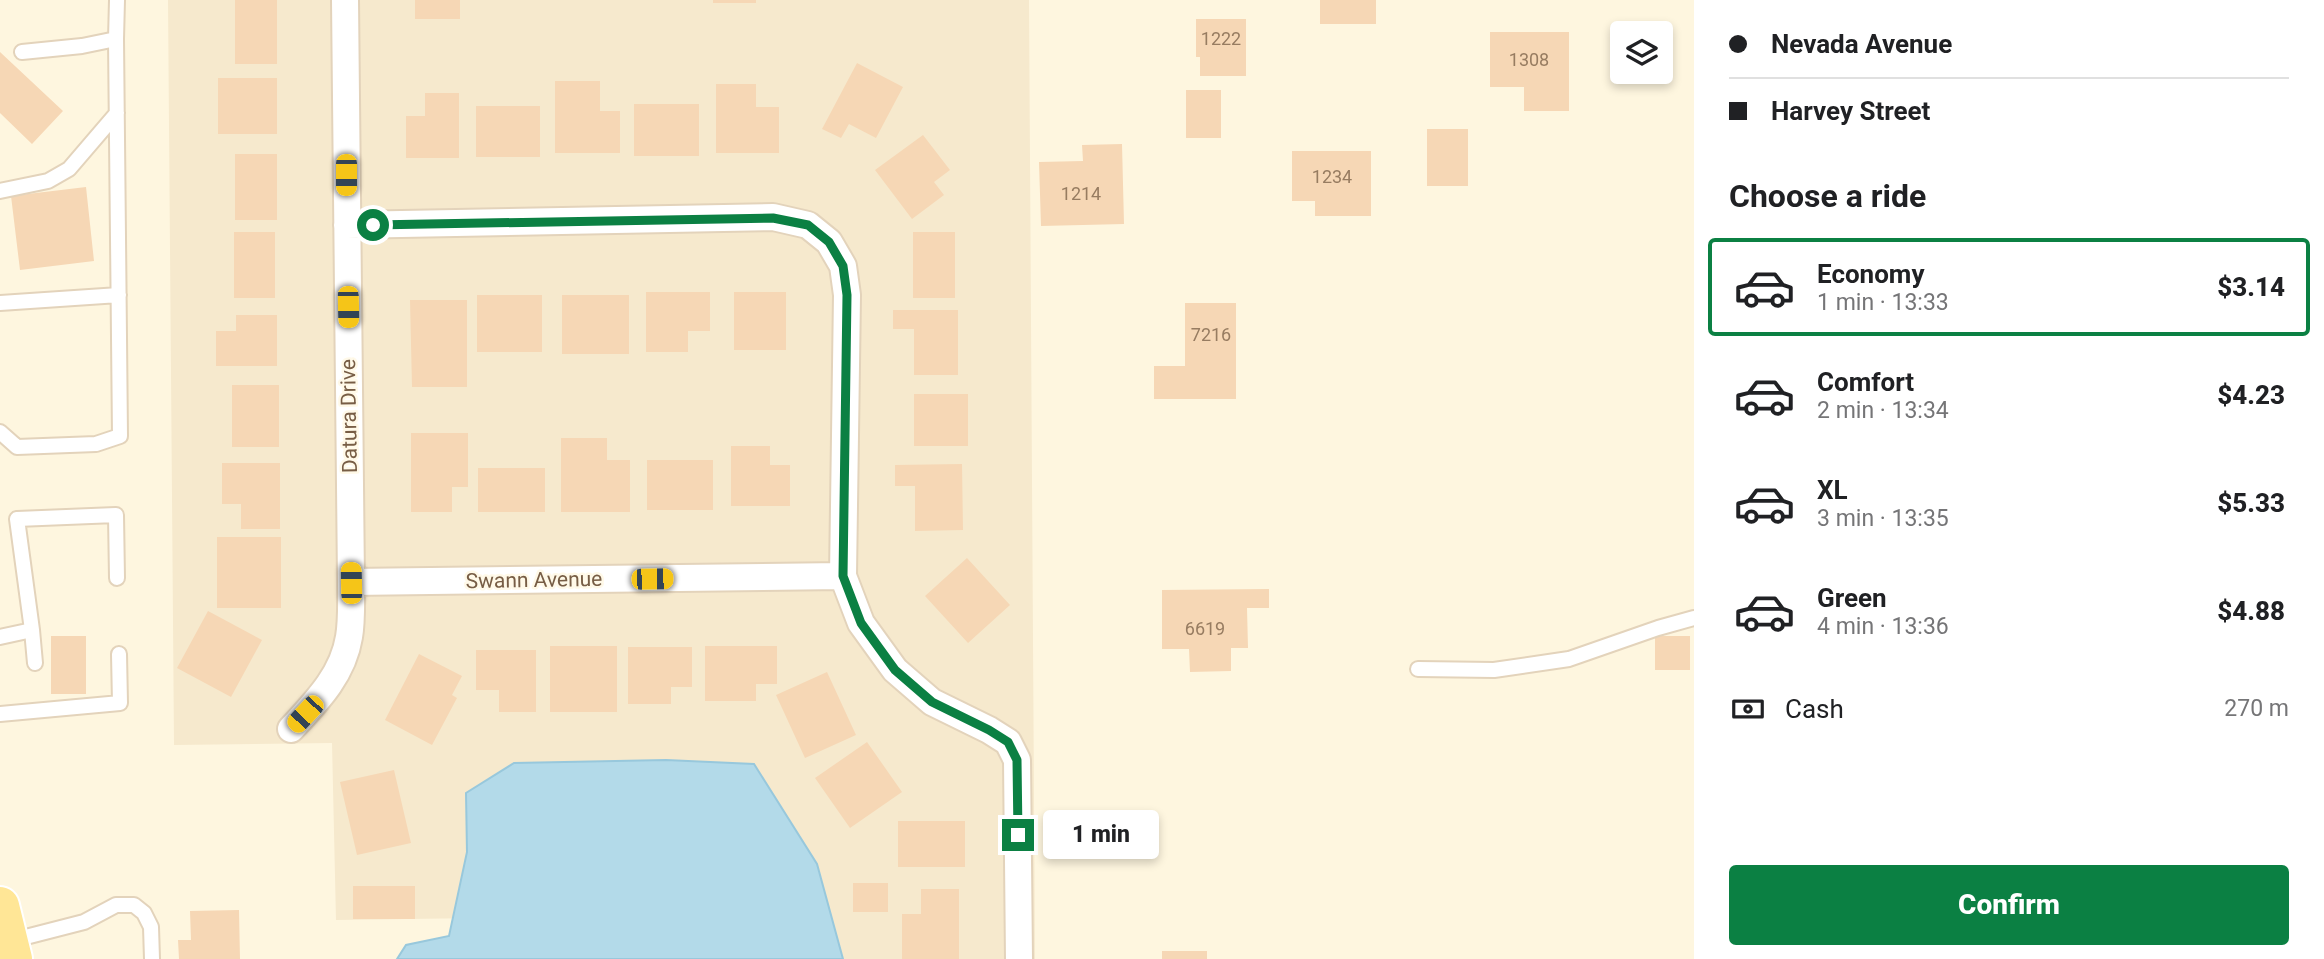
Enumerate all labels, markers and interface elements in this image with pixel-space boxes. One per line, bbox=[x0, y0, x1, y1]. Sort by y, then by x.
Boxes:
map controls bbox=[1610, 21, 1673, 84]
button: layers bbox=[1610, 21, 1673, 84]
house number: 1222 bbox=[1201, 28, 1241, 49]
text: Nevada Avenue bbox=[1771, 29, 1952, 59]
house number: 1308 bbox=[1509, 49, 1549, 70]
text: Harvey Street bbox=[1771, 96, 1930, 126]
car bbox=[336, 154, 357, 196]
house number: 1234 bbox=[1312, 166, 1352, 187]
text: Choose a ride bbox=[1729, 177, 1926, 215]
house number: 1214 bbox=[1061, 183, 1101, 204]
route start bbox=[357, 209, 389, 241]
icon: car bbox=[1733, 256, 1796, 319]
text: Economy bbox=[1817, 259, 1924, 289]
text: $3.14 bbox=[2217, 272, 2285, 302]
car bbox=[338, 286, 359, 328]
text: 1 min · 13:33 bbox=[1817, 289, 1949, 316]
house number: 7216 bbox=[1191, 324, 1231, 345]
street label: Datura Drive bbox=[336, 359, 362, 473]
icon: car bbox=[1733, 364, 1796, 427]
text: Comfort bbox=[1817, 367, 1914, 397]
text: $4.23 bbox=[2217, 380, 2285, 410]
text: 2 min · 13:34 bbox=[1817, 397, 1949, 424]
icon: car bbox=[1733, 472, 1796, 535]
text: XL bbox=[1817, 475, 1848, 505]
text: $5.33 bbox=[2217, 488, 2285, 518]
text: 3 min · 13:35 bbox=[1817, 505, 1949, 532]
car bbox=[341, 562, 362, 604]
street label: Swann Avenue bbox=[465, 567, 603, 593]
car bbox=[631, 568, 674, 590]
icon: car bbox=[1733, 580, 1796, 643]
text: Green bbox=[1817, 583, 1887, 613]
text: $4.88 bbox=[2217, 596, 2285, 626]
text: 4 min · 13:36 bbox=[1817, 613, 1949, 640]
house number: 6619 bbox=[1185, 618, 1225, 639]
icon: cash bbox=[1729, 690, 1767, 728]
car bbox=[283, 691, 328, 737]
text: Cash bbox=[1785, 694, 1844, 724]
text: 270 m bbox=[2224, 695, 2289, 722]
callout: 1 min bbox=[1042, 810, 1158, 860]
route end bbox=[1002, 819, 1034, 851]
text: 1 min bbox=[1072, 821, 1130, 848]
button: Confirm bbox=[1729, 865, 2289, 945]

